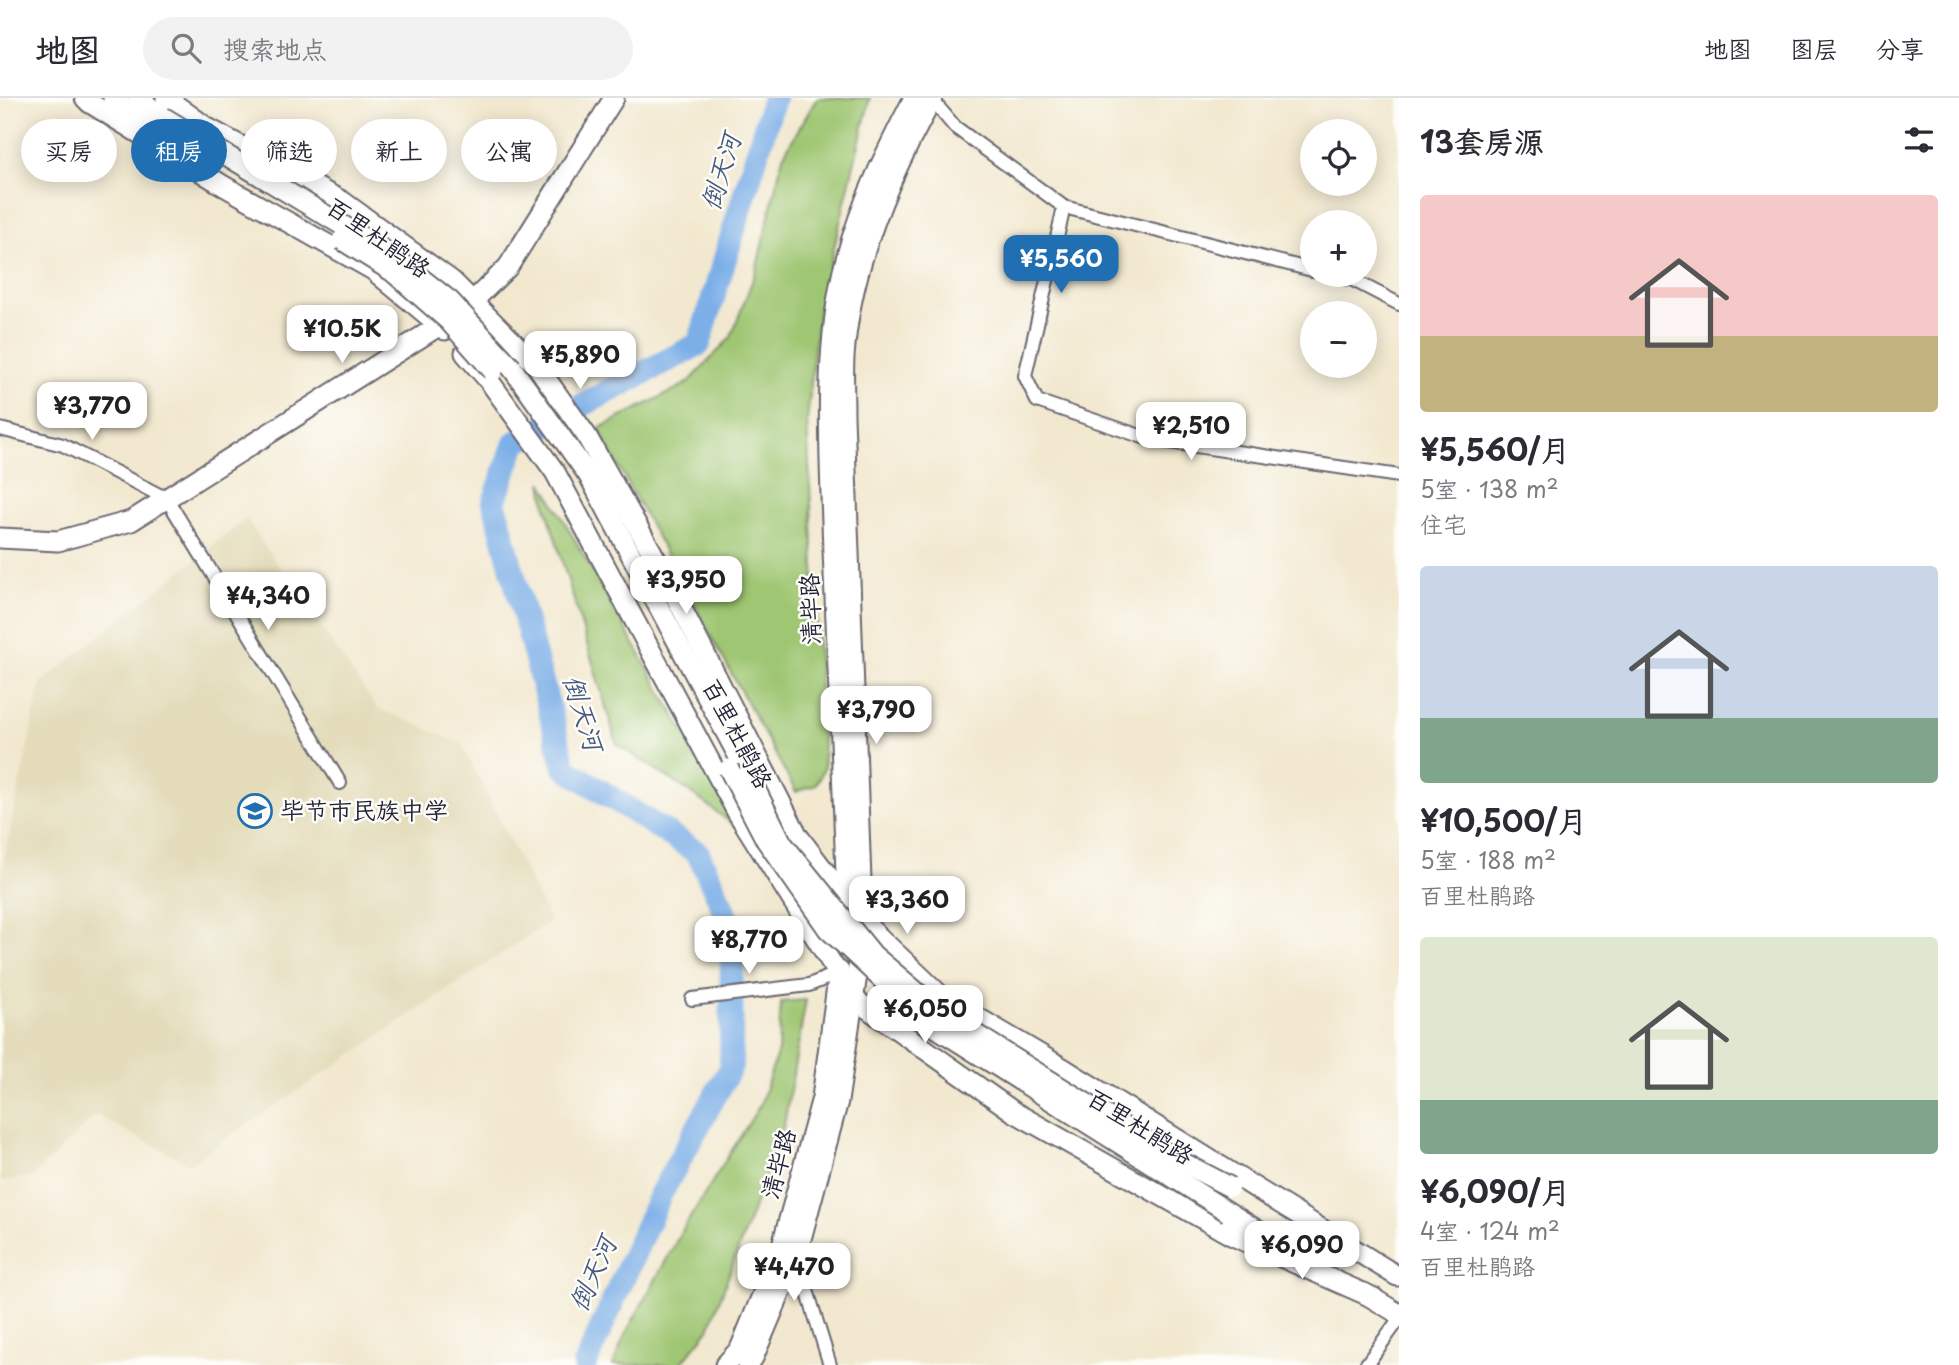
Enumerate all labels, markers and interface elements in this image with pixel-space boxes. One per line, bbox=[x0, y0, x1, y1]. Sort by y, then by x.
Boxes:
search box bbox=[143, 17, 633, 80]
text: 地图 bbox=[35, 23, 101, 73]
icon: search bbox=[167, 29, 205, 67]
text: 搜索地点 bbox=[223, 29, 327, 68]
text: 地图 bbox=[1704, 30, 1752, 66]
text: 图层 bbox=[1790, 30, 1838, 66]
text: 分享 bbox=[1876, 30, 1924, 66]
text: 13套房源 bbox=[1420, 118, 1544, 163]
chip: 买房 bbox=[21, 119, 117, 182]
chip: 租房 bbox=[131, 119, 227, 182]
chip: 筛选 bbox=[241, 119, 337, 182]
chip: 新上 bbox=[351, 119, 447, 182]
chip: 公寓 bbox=[461, 119, 557, 182]
map controls bbox=[1300, 119, 1377, 378]
button: locate bbox=[1300, 119, 1377, 196]
icon: filters bbox=[1900, 121, 1938, 159]
water label: 倒天河 bbox=[690, 125, 751, 215]
street label: 百里杜鹃路 bbox=[320, 187, 439, 286]
button: + bbox=[1300, 210, 1377, 287]
pin: ¥5,560 bbox=[1004, 236, 1118, 295]
text: ¥5,560 bbox=[1019, 240, 1103, 275]
icon: home bbox=[1616, 240, 1742, 366]
button: − bbox=[1300, 301, 1377, 378]
pin: ¥10.5K bbox=[285, 306, 399, 365]
text: ¥10.5K bbox=[303, 310, 381, 345]
pin: ¥5,890 bbox=[523, 331, 637, 391]
text: ¥5,890 bbox=[540, 336, 620, 371]
pin: ¥3,770 bbox=[35, 382, 149, 442]
text: ¥3,770 bbox=[53, 387, 131, 422]
pin: ¥2,510 bbox=[1134, 402, 1248, 462]
text: ¥2,510 bbox=[1152, 407, 1230, 442]
text: ¥5,560/月 bbox=[1420, 426, 1570, 471]
text: 5室 · 138 m² bbox=[1420, 471, 1559, 506]
text: 住宅 bbox=[1420, 506, 1466, 541]
pin: ¥3,950 bbox=[629, 556, 743, 616]
text: ¥3,950 bbox=[646, 561, 726, 596]
street label: 清毕路 bbox=[790, 572, 828, 646]
pin: ¥4,340 bbox=[211, 573, 325, 632]
text: ¥4,340 bbox=[226, 577, 310, 612]
icon: home bbox=[1616, 611, 1742, 737]
water label: 倒天河 bbox=[554, 670, 616, 759]
street label: 百里杜鹃路 bbox=[695, 672, 783, 794]
pin: ¥3,790 bbox=[819, 686, 933, 746]
text: ¥3,790 bbox=[837, 691, 915, 726]
place label: 毕节市民族中学 bbox=[280, 791, 448, 827]
school or university icon: 毕节市民族中学 bbox=[236, 792, 274, 830]
text: ¥10,500/月 bbox=[1420, 797, 1587, 842]
text: 5室 · 188 m² bbox=[1420, 842, 1556, 877]
pin: ¥3,360 bbox=[850, 876, 964, 936]
text: 百里杜鹃路 bbox=[1420, 877, 1535, 912]
text: ¥3,360 bbox=[865, 881, 949, 916]
pin: ¥8,770 bbox=[692, 916, 806, 976]
text: ¥8,770 bbox=[711, 921, 787, 956]
icon: home bbox=[1616, 982, 1742, 1108]
pin: ¥6,050 bbox=[868, 986, 982, 1045]
text: ¥6,050 bbox=[883, 990, 967, 1025]
street label: 百里杜鹃路 bbox=[1081, 1078, 1201, 1172]
street label: 清毕路 bbox=[750, 1124, 804, 1203]
text: ¥6,090/月 bbox=[1420, 1168, 1570, 1213]
text: 4室 · 124 m² bbox=[1420, 1213, 1560, 1248]
pin: ¥6,090 bbox=[1245, 1222, 1359, 1281]
water label: 倒天河 bbox=[558, 1226, 627, 1317]
text: ¥6,090 bbox=[1260, 1226, 1344, 1261]
pin: ¥4,470 bbox=[737, 1244, 851, 1303]
text: ¥4,470 bbox=[753, 1248, 835, 1283]
text: 百里杜鹃路 bbox=[1420, 1248, 1535, 1283]

